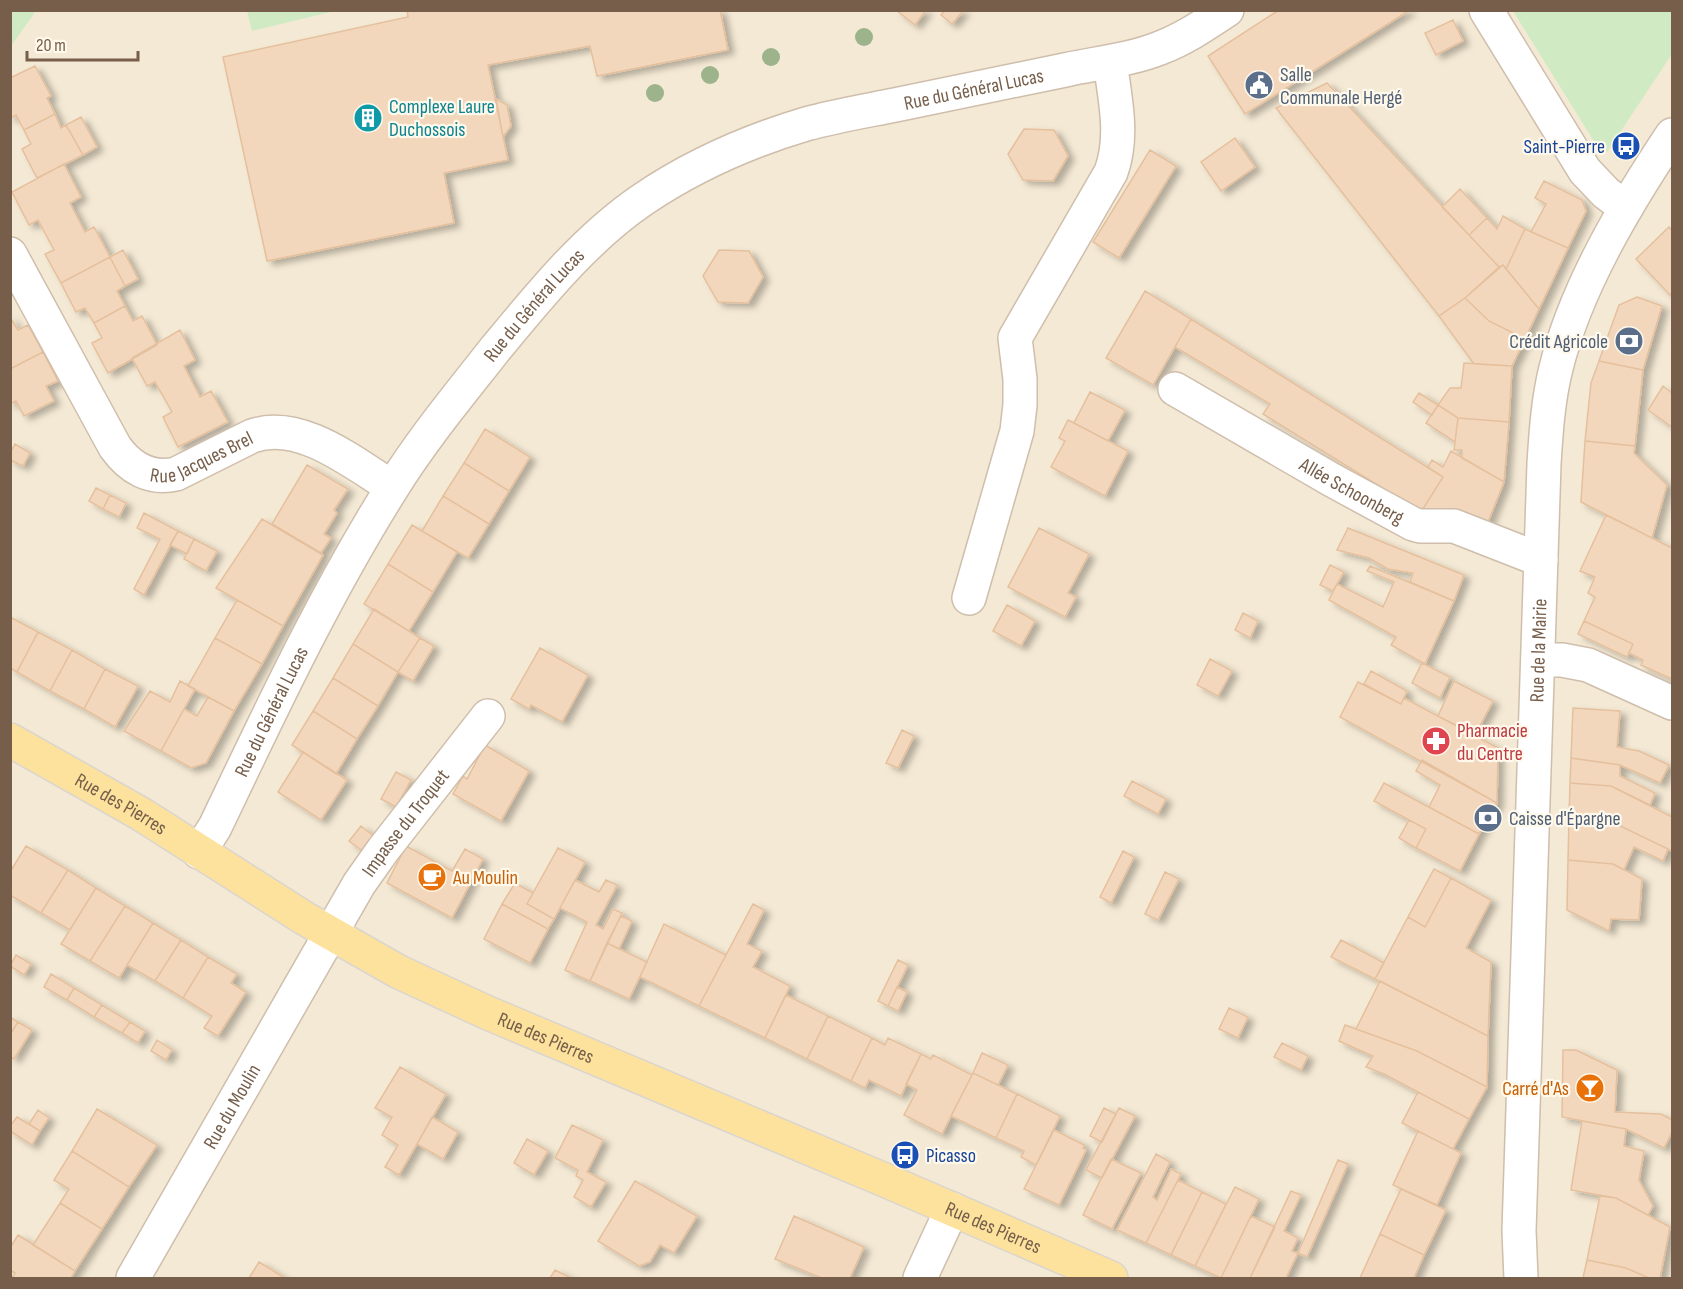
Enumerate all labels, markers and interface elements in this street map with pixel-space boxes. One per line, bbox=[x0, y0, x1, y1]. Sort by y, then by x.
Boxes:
scale bar bbox=[27, 24, 138, 62]
text: 20 m bbox=[36, 35, 66, 56]
place label: Salle Communale Hergé bbox=[1280, 63, 1402, 110]
street label: Rue du Général Lucas bbox=[902, 64, 1046, 116]
public building icon: Salle Communale Hergé bbox=[1243, 69, 1275, 101]
place label: Complexe Laure Duchossois bbox=[389, 95, 495, 142]
building icon: Complexe Laure Duchossois bbox=[352, 102, 384, 134]
bus stop icon: Saint-Pierre bbox=[1610, 130, 1642, 162]
place label: Saint-Pierre bbox=[1523, 135, 1605, 159]
street label: Rue du Général Lucas bbox=[479, 244, 590, 367]
bank icon: Crédit Agricole bbox=[1613, 325, 1645, 357]
place label: Crédit Agricole bbox=[1509, 330, 1608, 354]
street label: Rue Jacques Brel bbox=[148, 427, 257, 489]
street label: Allée Schoonberg bbox=[1294, 452, 1408, 530]
street label: Rue de la Mairie bbox=[1525, 598, 1553, 703]
street label: Rue du Général Lucas bbox=[230, 643, 314, 781]
place label: Pharmacie du Centre bbox=[1457, 719, 1528, 766]
pharmacy icon: Pharmacie du Centre bbox=[1420, 725, 1452, 757]
street label: Impasse du Troquet bbox=[357, 765, 455, 882]
street label: Rue des Pierres bbox=[71, 768, 171, 840]
bank icon: Caisse d'Épargne bbox=[1472, 802, 1504, 834]
place label: Caisse d'Épargne bbox=[1509, 807, 1621, 831]
cafe icon: Au Moulin bbox=[416, 861, 448, 893]
place label: Au Moulin bbox=[452, 866, 518, 890]
street label: Rue des Pierres bbox=[494, 1007, 597, 1069]
street label: Rue du Moulin bbox=[199, 1060, 266, 1153]
bar icon: Carré d'As bbox=[1574, 1072, 1606, 1104]
place label: Carré d'As bbox=[1502, 1077, 1569, 1101]
bus stop icon: Picasso bbox=[889, 1139, 921, 1171]
place label: Picasso bbox=[926, 1144, 976, 1168]
street label: Rue des Pierres bbox=[941, 1197, 1045, 1259]

